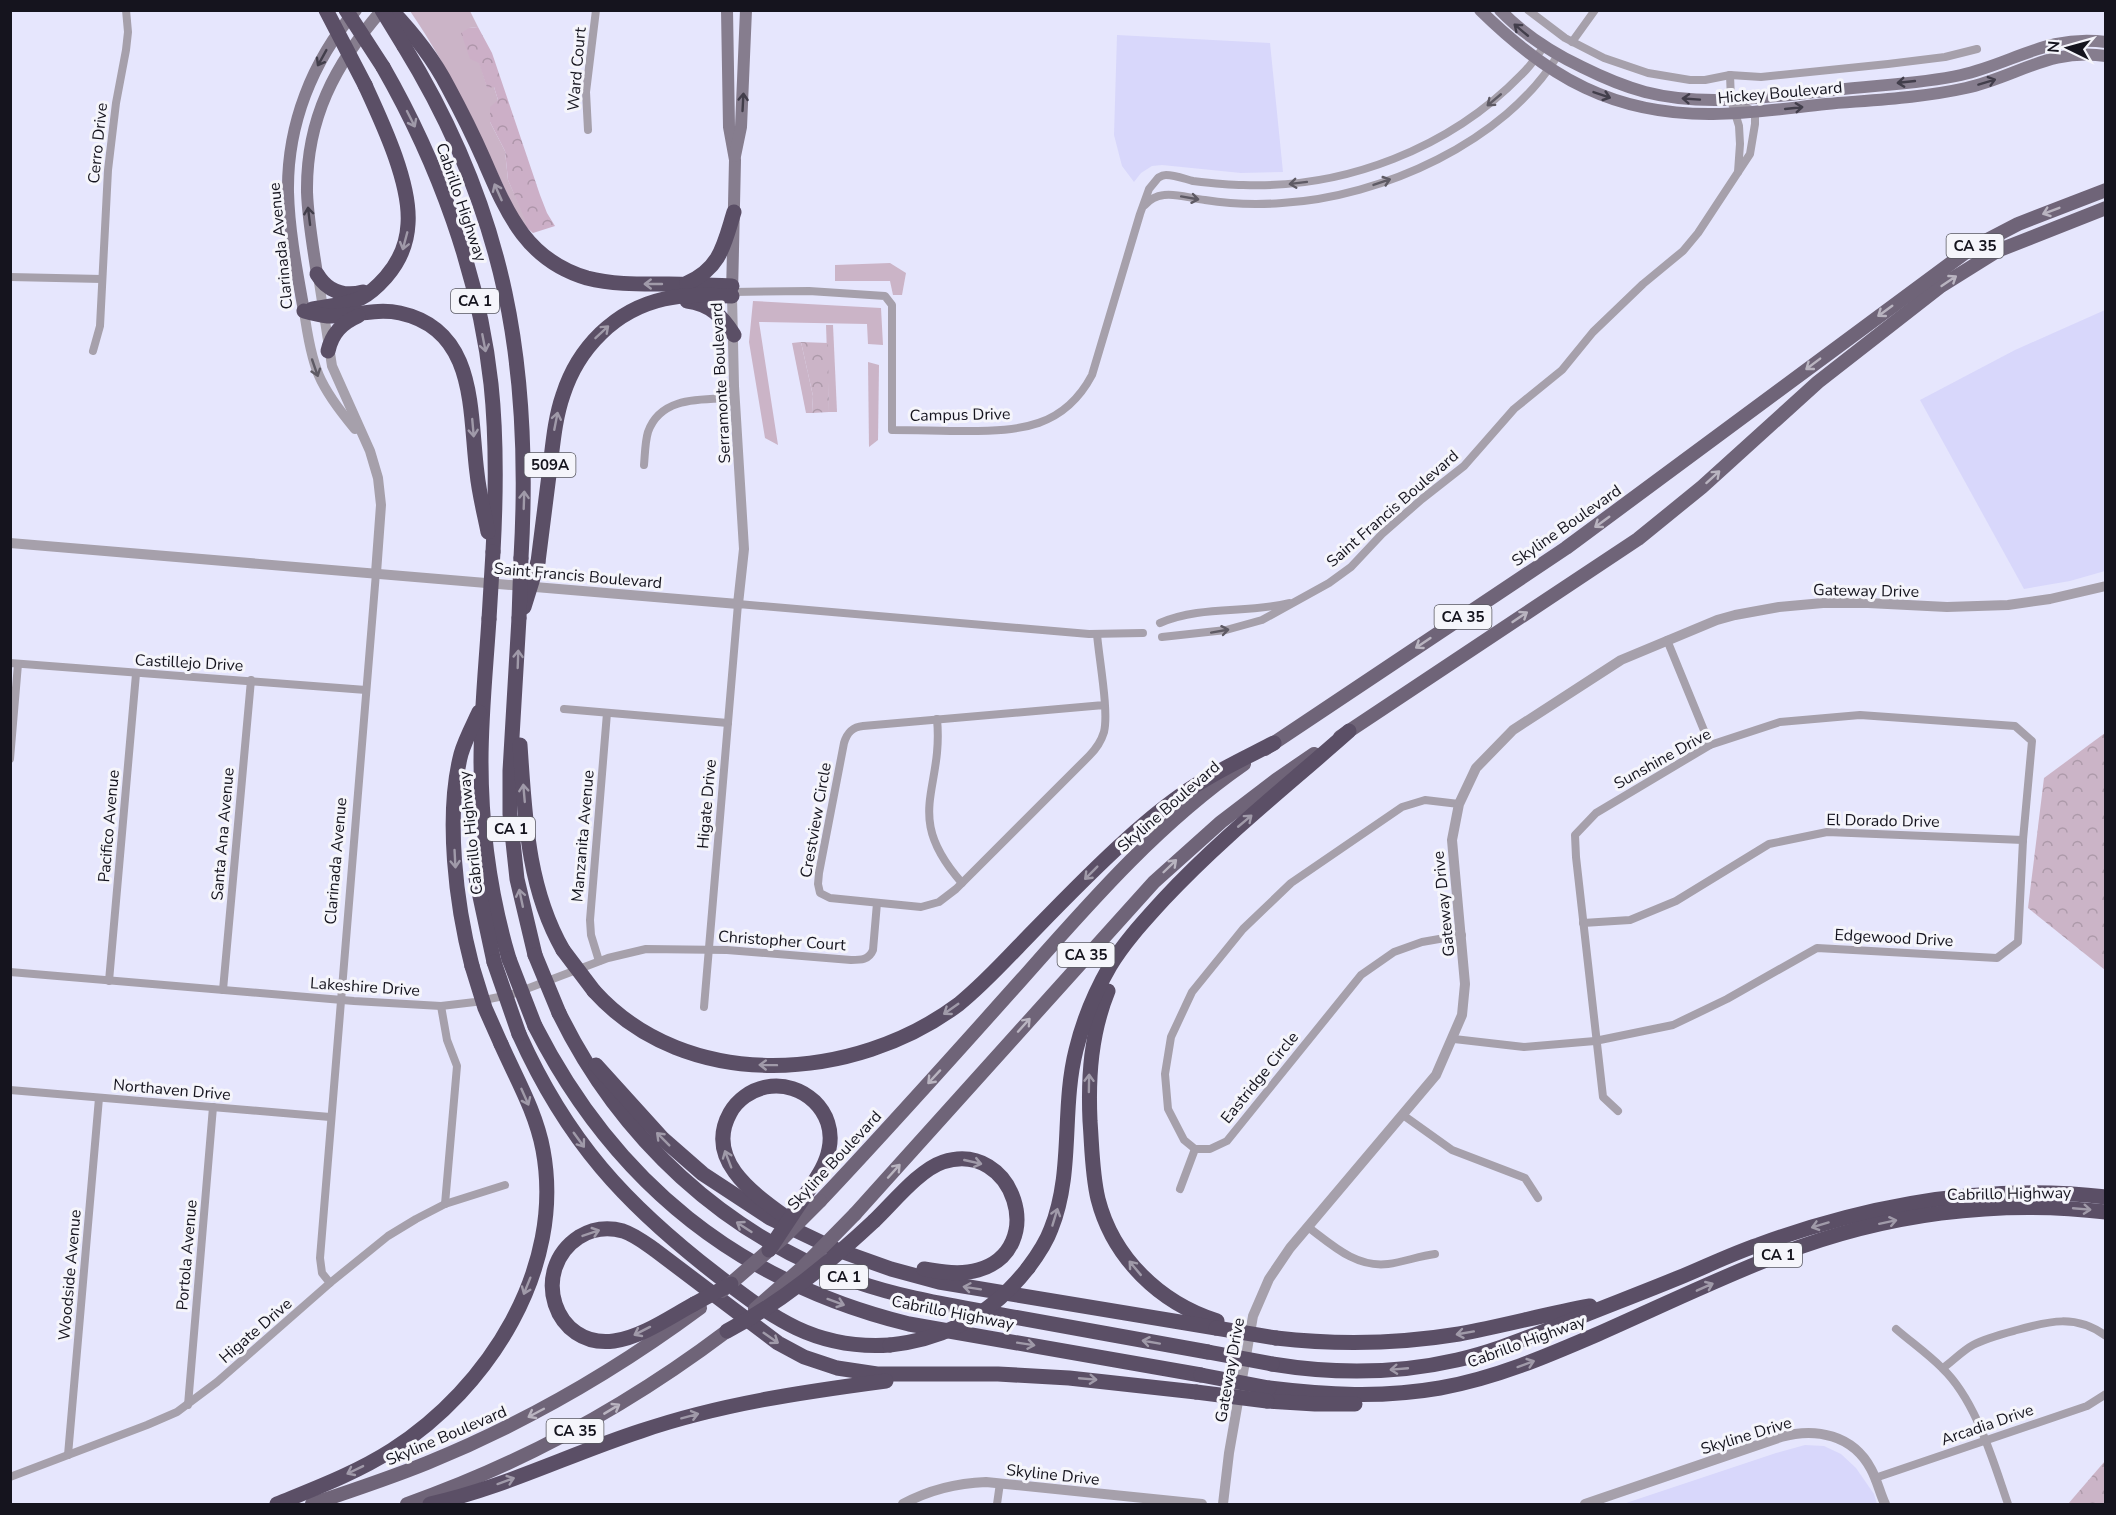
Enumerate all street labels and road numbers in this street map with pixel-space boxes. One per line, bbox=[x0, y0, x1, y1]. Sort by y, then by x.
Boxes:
street label: Ward Court bbox=[562, 26, 592, 112]
street label: Hickey Boulevard bbox=[1717, 77, 1843, 109]
street label: Cerro Drive bbox=[83, 102, 113, 185]
street label: Cabrillo Highway bbox=[430, 140, 492, 265]
street label: Clarinada Avenue bbox=[263, 181, 299, 310]
road number: CA 35 bbox=[1946, 234, 2004, 258]
road number: CA 1 bbox=[451, 289, 499, 313]
street label: Serramonte Boulevard bbox=[706, 302, 736, 464]
street label: Campus Drive bbox=[909, 403, 1011, 427]
street label: Saint Francis Boulevard bbox=[1322, 445, 1464, 572]
road number: 509A bbox=[524, 453, 576, 477]
street label: Skyline Boulevard bbox=[1507, 480, 1626, 572]
street label: Saint Francis Boulevard bbox=[493, 558, 663, 594]
street label: Gateway Drive bbox=[1813, 579, 1919, 603]
road number: CA 35 bbox=[1434, 605, 1492, 629]
street label: Castillejo Drive bbox=[134, 649, 244, 677]
street label: Sunshine Drive bbox=[1610, 723, 1715, 795]
street label: Skyline Boulevard bbox=[1113, 756, 1225, 857]
street label: Higate Drive bbox=[692, 758, 722, 850]
street label: Crestview Circle bbox=[795, 761, 837, 880]
street label: Santa Ana Avenue bbox=[206, 767, 240, 901]
street label: Pacifico Avenue bbox=[93, 769, 125, 883]
street label: Cabrillo Highway bbox=[453, 769, 488, 896]
street label: Manzanita Avenue bbox=[566, 769, 600, 903]
street label: Clarinada Avenue bbox=[319, 797, 353, 925]
street label: El Dorado Drive bbox=[1826, 809, 1940, 833]
road number: CA 1 bbox=[487, 817, 535, 841]
street label: Gateway Drive bbox=[1428, 850, 1460, 958]
street label: Edgewood Drive bbox=[1834, 924, 1954, 952]
street label: Christopher Court bbox=[717, 926, 847, 956]
road number: CA 35 bbox=[1058, 943, 1114, 967]
street label: Lakeshire Drive bbox=[309, 972, 421, 1002]
street label: Eastridge Circle bbox=[1216, 1027, 1304, 1128]
street label: Northaven Drive bbox=[112, 1074, 232, 1106]
street label: Skyline Boulevard bbox=[783, 1106, 887, 1215]
street label: Cabrillo Highway bbox=[1947, 1182, 2072, 1206]
street label: Portola Avenue bbox=[171, 1199, 203, 1311]
street label: Woodside Avenue bbox=[53, 1209, 87, 1342]
road number: CA 1 bbox=[1754, 1243, 1802, 1267]
road number: CA 1 bbox=[820, 1265, 868, 1289]
street label: Cabrillo Highway bbox=[890, 1290, 1017, 1336]
street label: Higate Drive bbox=[215, 1293, 297, 1369]
street label: Cabrillo Highway bbox=[1464, 1310, 1589, 1374]
street label: Gateway Drive bbox=[1210, 1316, 1250, 1424]
street label: Arcadia Drive bbox=[1938, 1399, 2037, 1451]
street label: Skyline Boulevard bbox=[383, 1401, 510, 1471]
street label: Skyline Drive bbox=[1698, 1412, 1794, 1460]
road number: CA 35 bbox=[546, 1419, 604, 1443]
street label: Skyline Drive bbox=[1005, 1459, 1101, 1491]

